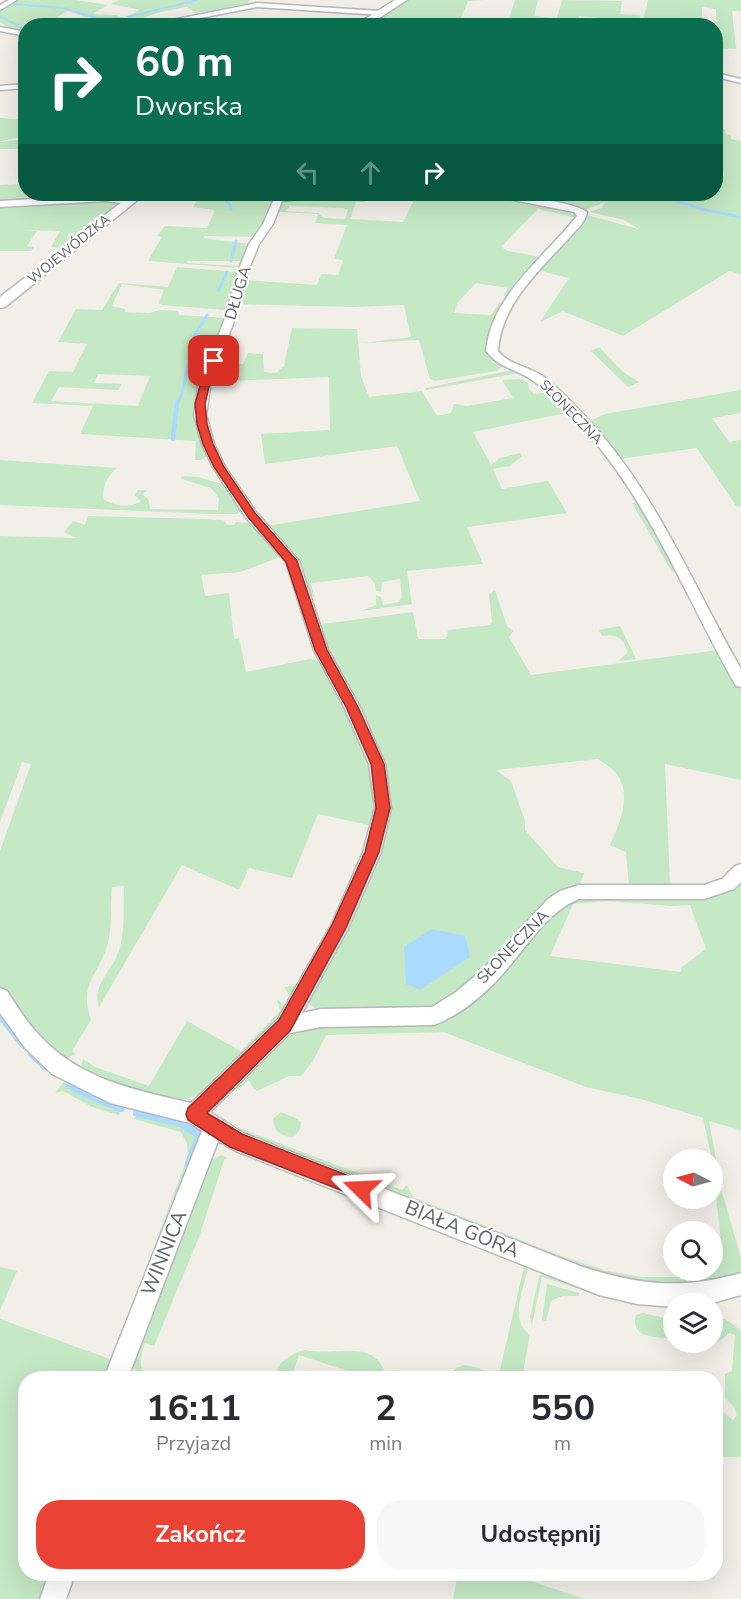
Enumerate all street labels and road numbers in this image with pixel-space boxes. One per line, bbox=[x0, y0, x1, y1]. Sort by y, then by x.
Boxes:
street label: WOJEWÓDZKA bbox=[24, 210, 114, 288]
street label: DŁUGA bbox=[219, 263, 257, 323]
street label: SŁONECZNA bbox=[535, 376, 607, 448]
street label: SŁONECZNA bbox=[472, 905, 554, 989]
street label: BIAŁA GÓRA bbox=[401, 1194, 524, 1264]
street label: WINNICA bbox=[135, 1206, 193, 1300]

